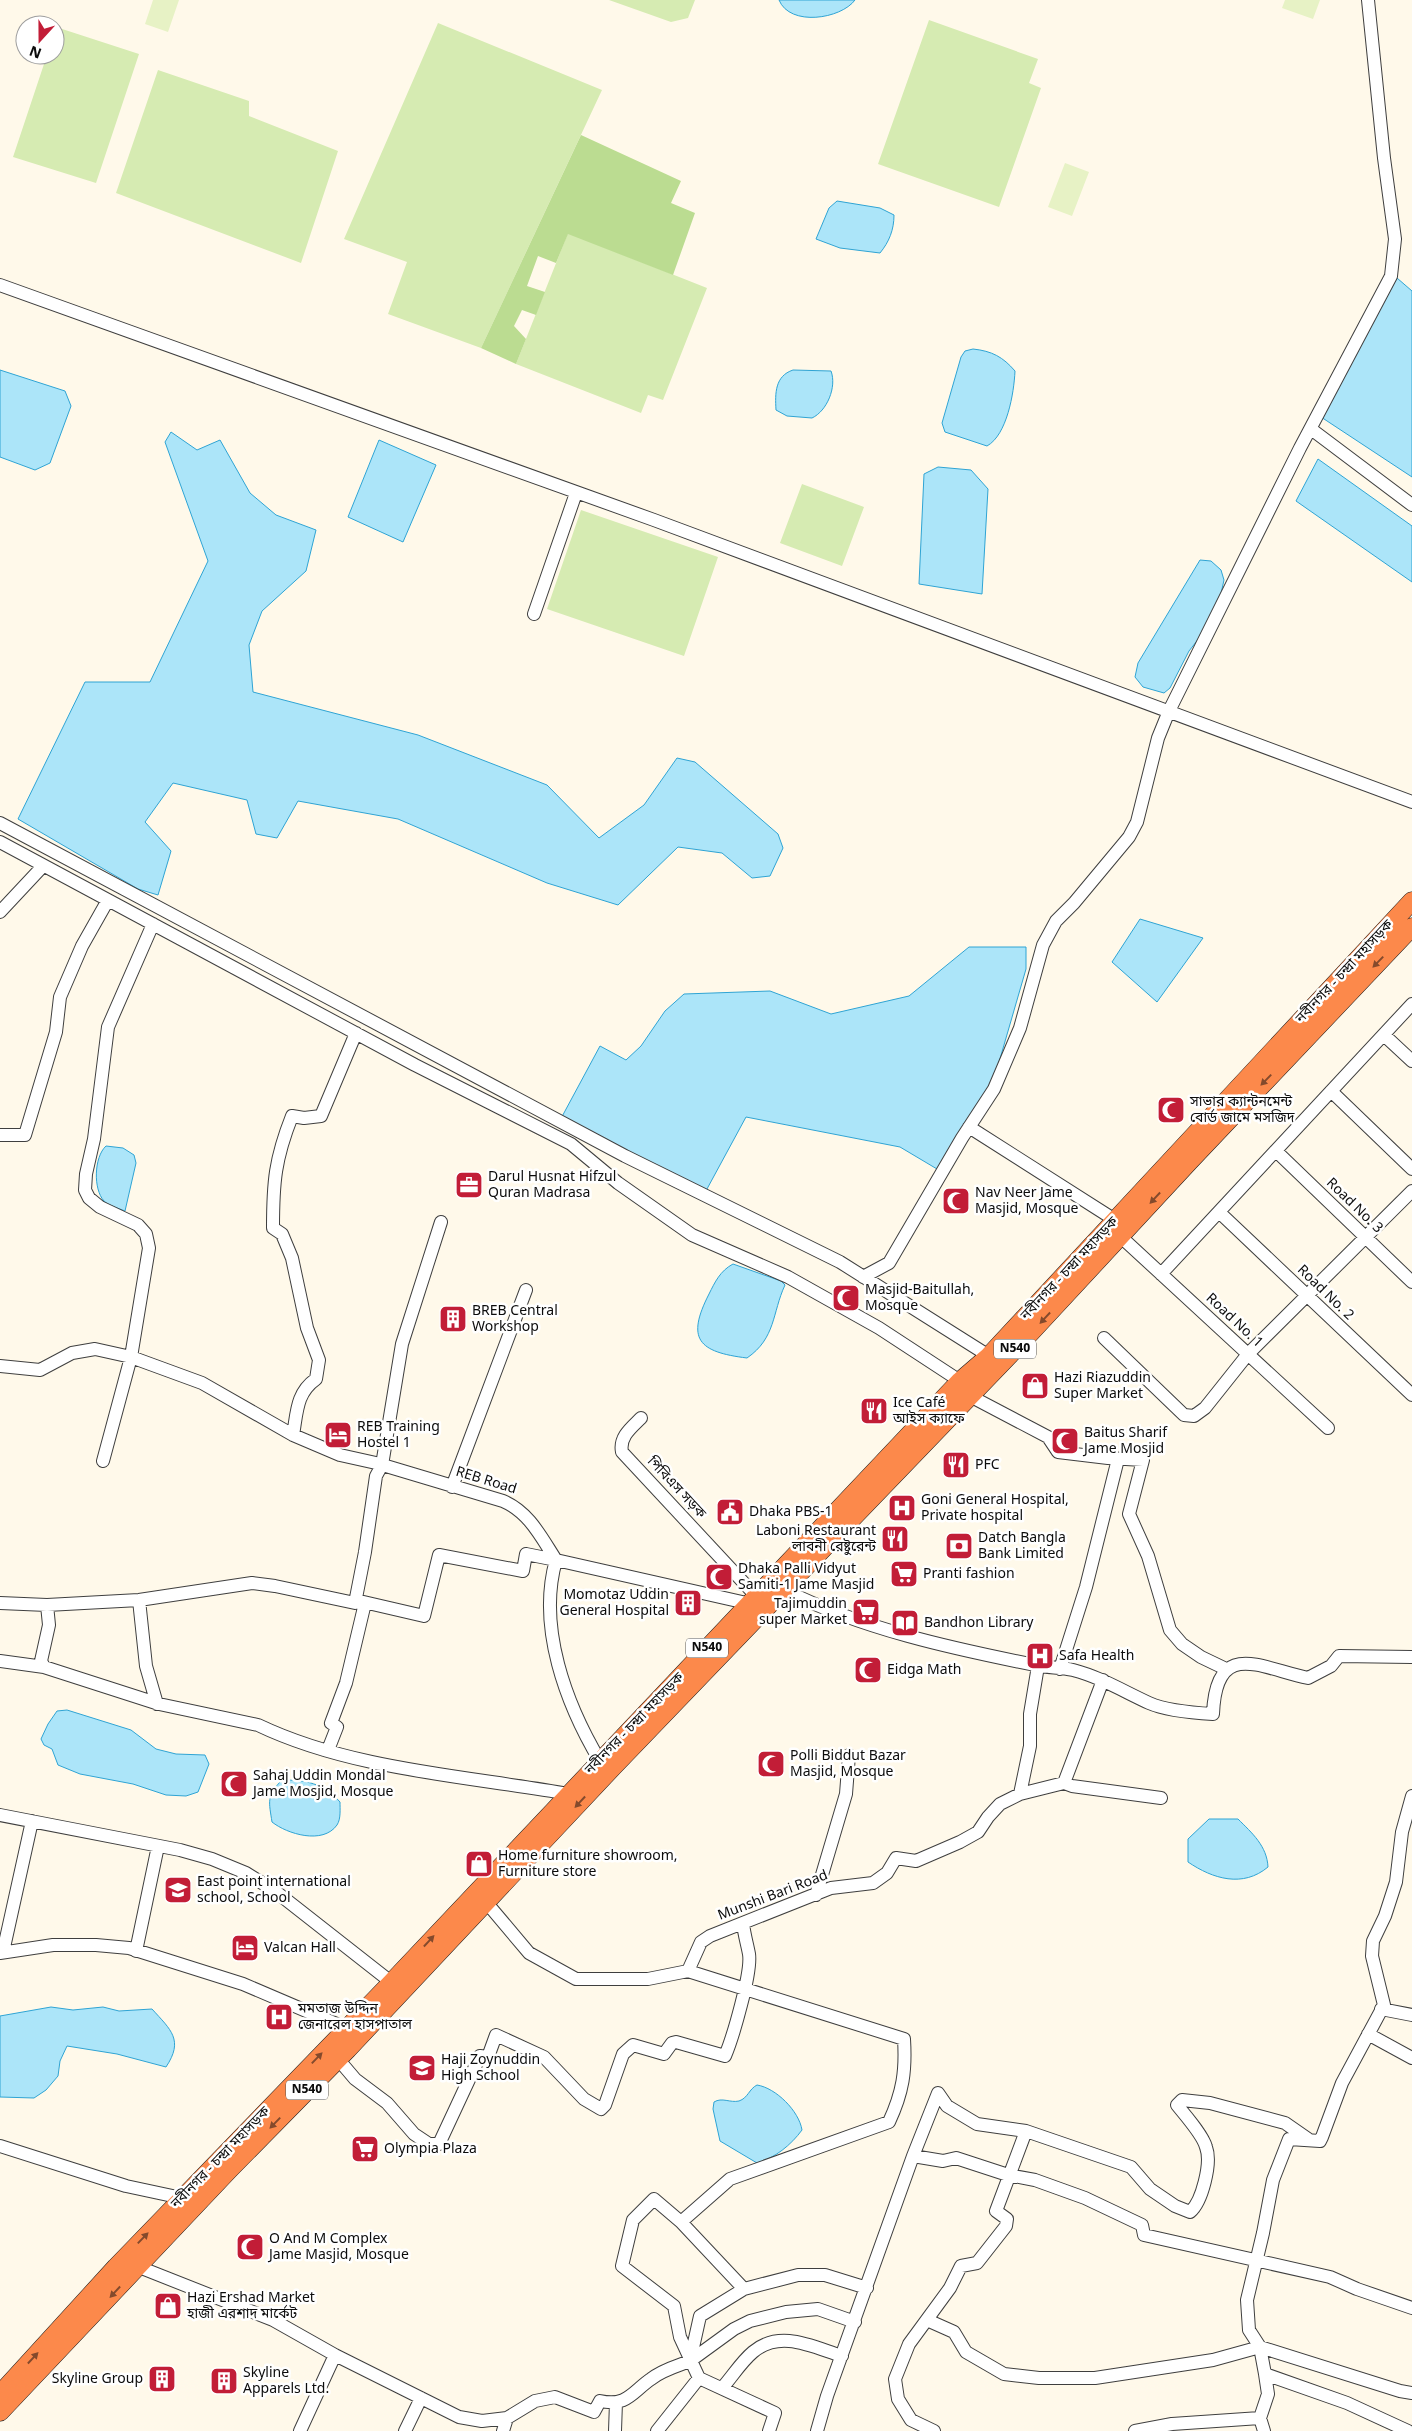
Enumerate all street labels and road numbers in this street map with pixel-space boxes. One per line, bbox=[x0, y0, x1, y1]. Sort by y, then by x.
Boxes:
street label: নবীনগর - চন্দ্রা মহাসড়ক bbox=[1291, 916, 1398, 1029]
street label: Road No. 3 bbox=[1322, 1174, 1386, 1238]
street label: নবীনগর - চন্দ্রা মহাসড়ক bbox=[1016, 1213, 1123, 1326]
street label: Road No. 2 bbox=[1293, 1261, 1357, 1325]
street label: Road No. 1 bbox=[1201, 1290, 1267, 1352]
road number: N540 bbox=[994, 1340, 1036, 1358]
street label: পিবিএস সড়ক bbox=[642, 1452, 710, 1524]
street label: REB Road bbox=[453, 1463, 519, 1499]
road number: N540 bbox=[686, 1639, 728, 1658]
street label: নবীনগর - চন্দ্রা মহাসড়ক bbox=[581, 1668, 689, 1780]
street label: Munshi Bari Road bbox=[715, 1866, 831, 1926]
road number: N540 bbox=[286, 2080, 328, 2100]
street label: নবীনগর - চন্দ্রা মহাসড়ক bbox=[167, 2102, 275, 2214]

